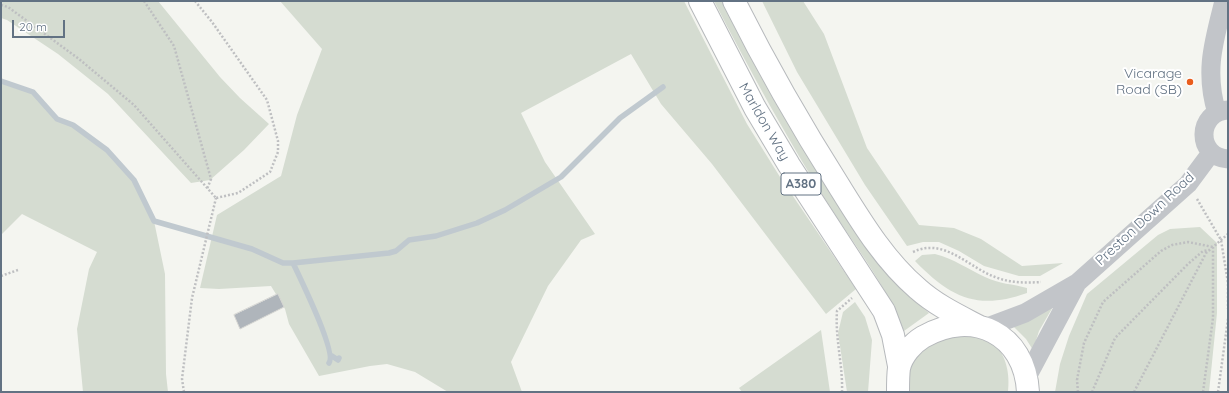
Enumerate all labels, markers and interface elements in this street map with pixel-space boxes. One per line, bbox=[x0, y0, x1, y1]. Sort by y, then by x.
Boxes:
scale bar bbox=[14, 12, 67, 38]
text: 20 m bbox=[19, 19, 47, 34]
place label: Vicarage Road (SB) bbox=[1116, 66, 1182, 98]
marker: Vicarage Road (SB) bbox=[1185, 77, 1195, 87]
street label: Marldon Way bbox=[735, 80, 793, 164]
street label: Preston Down Road bbox=[1092, 169, 1198, 269]
road number: A380 bbox=[781, 173, 821, 195]

